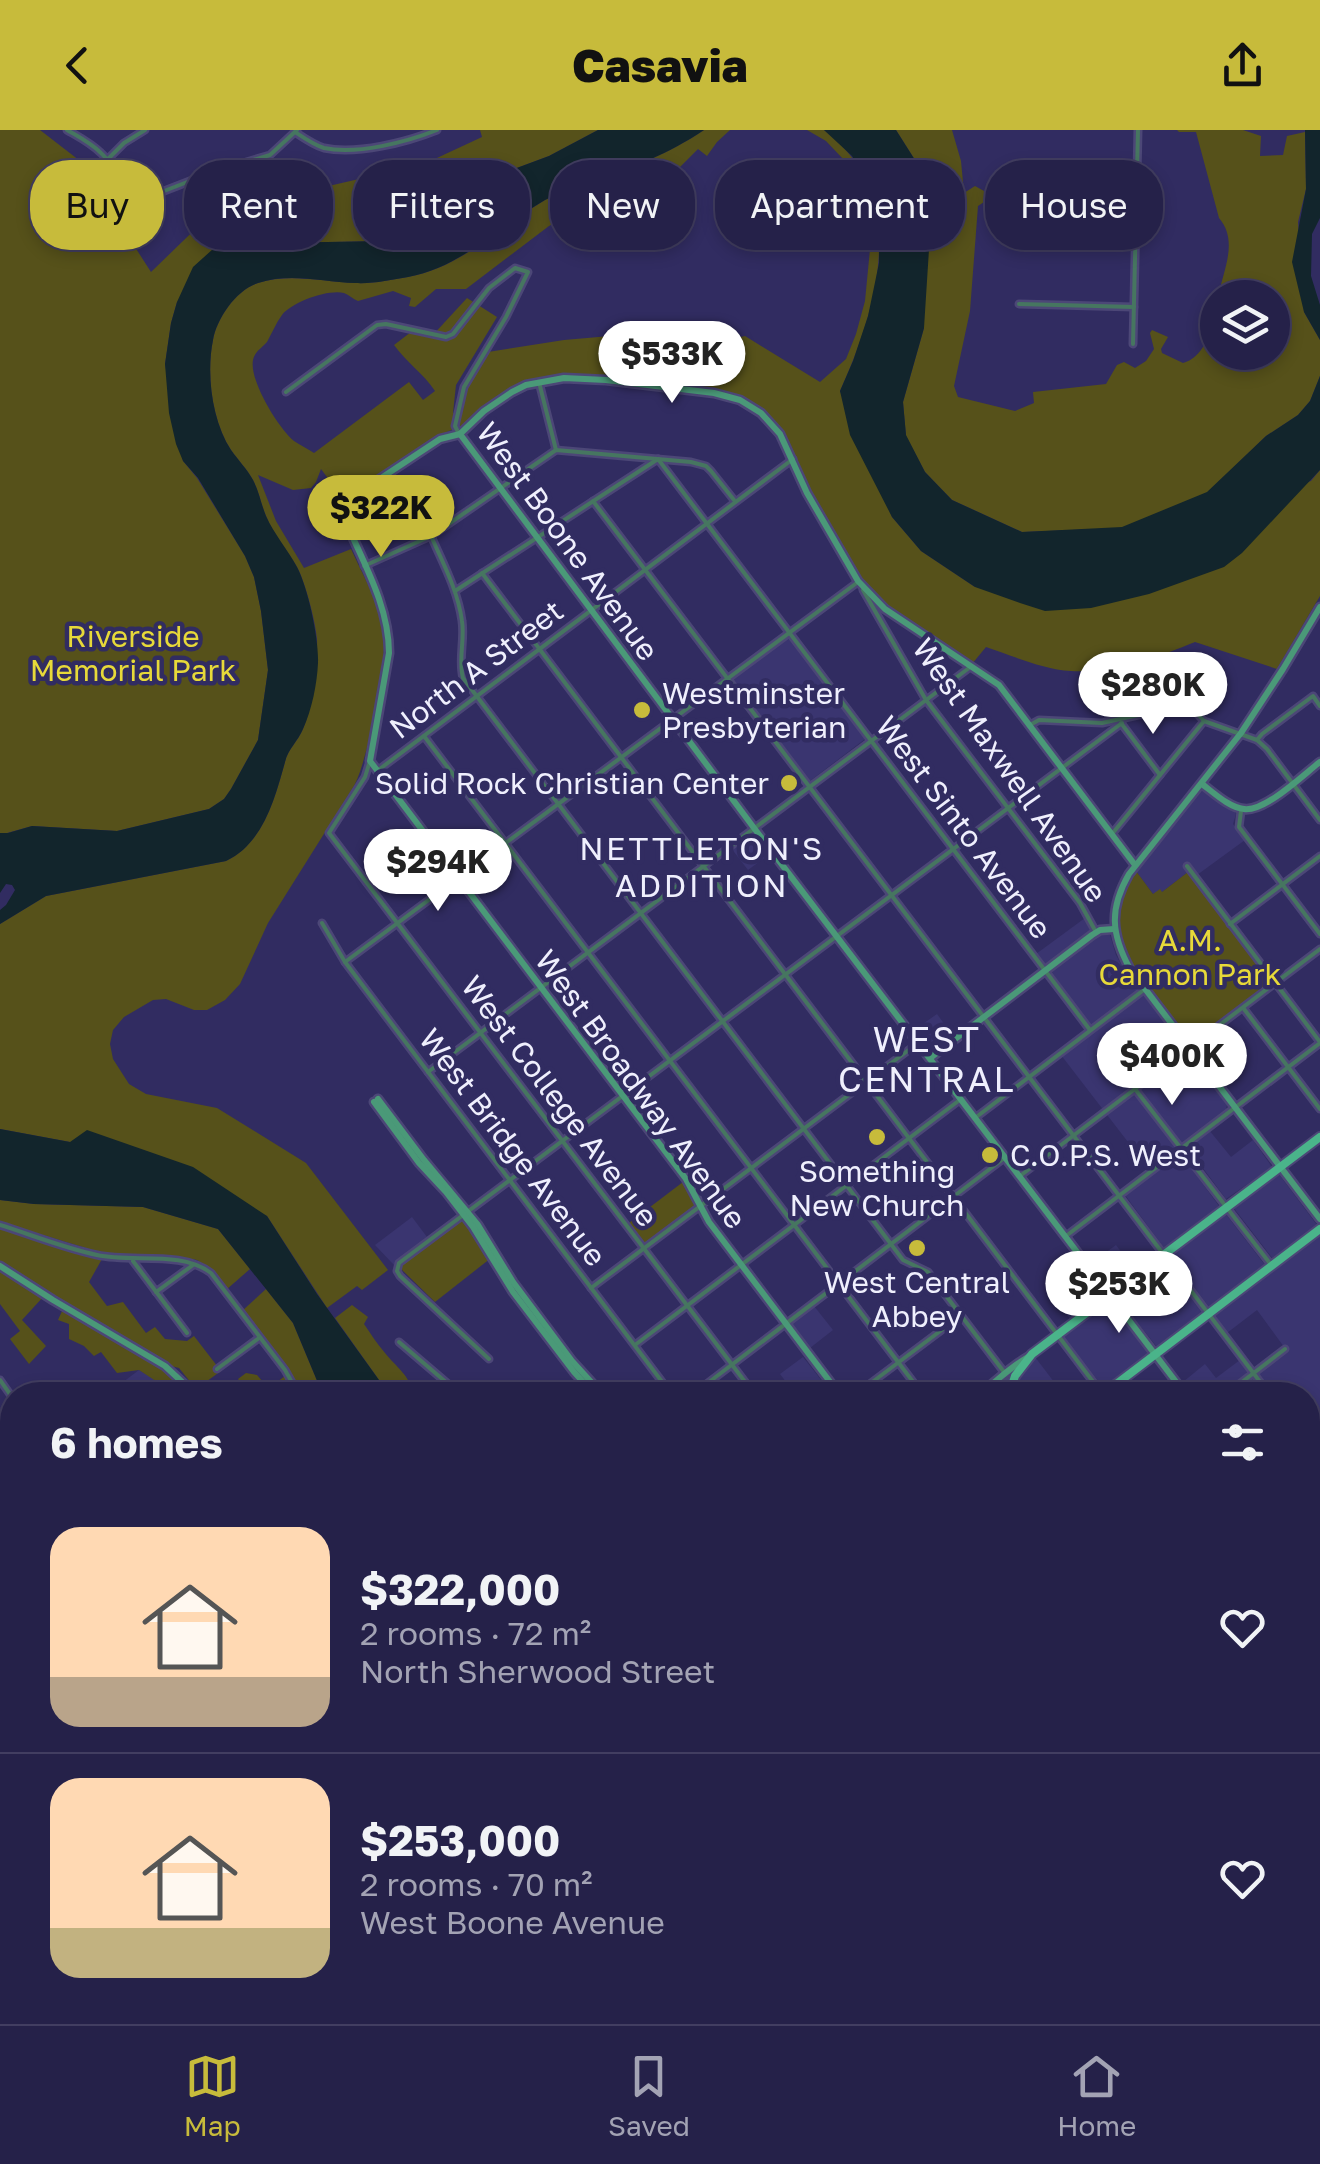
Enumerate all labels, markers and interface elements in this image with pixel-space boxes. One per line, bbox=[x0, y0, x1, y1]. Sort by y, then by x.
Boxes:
icon: back bbox=[50, 38, 105, 93]
text: Casavia bbox=[572, 38, 748, 92]
icon: share bbox=[1215, 38, 1270, 93]
chip: Buy bbox=[30, 160, 164, 250]
chip: Rent bbox=[184, 160, 333, 250]
chip: Filters bbox=[353, 160, 530, 250]
chip: New bbox=[550, 160, 695, 250]
chip: Apartment bbox=[715, 160, 965, 250]
chip: House bbox=[985, 160, 1163, 250]
map controls bbox=[1200, 280, 1290, 370]
button: layers bbox=[1200, 280, 1290, 370]
pin: $533K bbox=[602, 321, 742, 406]
text: $533K bbox=[620, 334, 724, 372]
street label: West Boone Avenue bbox=[469, 415, 667, 667]
pin: $322K bbox=[311, 475, 451, 560]
text: $322K bbox=[329, 488, 433, 526]
street label: North A Street bbox=[382, 592, 570, 746]
park label: Riverside Memorial Park bbox=[30, 618, 236, 688]
street label: West Maxwell Avenue bbox=[905, 631, 1115, 909]
pin: $280K bbox=[1083, 652, 1223, 737]
text: $280K bbox=[1100, 665, 1206, 703]
place label: Westminster Presbyterian bbox=[662, 675, 846, 745]
marker: Westminster Presbyterian bbox=[631, 699, 653, 721]
street label: West Sinto Avenue bbox=[869, 709, 1059, 945]
place label: Solid Rock Christian Center bbox=[375, 765, 769, 801]
marker: Solid Rock Christian Center bbox=[778, 772, 800, 794]
pin: $294K bbox=[368, 829, 508, 914]
district label: NETTLETON'S ADDITION bbox=[579, 829, 825, 904]
text: $294K bbox=[386, 842, 490, 880]
park label: A.M. Cannon Park bbox=[1098, 922, 1282, 992]
street label: West Broadway Avenue bbox=[528, 943, 754, 1235]
street label: West College Avenue bbox=[454, 969, 666, 1233]
district label: WEST CENTRAL bbox=[838, 1018, 1016, 1100]
street label: West Bridge Avenue bbox=[412, 1021, 614, 1273]
pin: $400K bbox=[1102, 1023, 1242, 1108]
text: $400K bbox=[1119, 1036, 1225, 1074]
marker: Something New Church bbox=[866, 1126, 888, 1148]
place label: C.O.P.S. West bbox=[1010, 1137, 1201, 1173]
marker: C.O.P.S. West bbox=[979, 1144, 1001, 1166]
place label: Something New Church bbox=[790, 1153, 964, 1223]
marker: West Central Abbey bbox=[906, 1237, 928, 1259]
pin: $253K bbox=[1049, 1251, 1189, 1336]
place label: West Central Abbey bbox=[824, 1264, 1010, 1334]
text: $253K bbox=[1067, 1264, 1171, 1302]
icon: filters bbox=[1215, 1415, 1270, 1470]
text: 6 homes bbox=[50, 1417, 223, 1467]
text: $322,000 bbox=[360, 1564, 560, 1614]
icon: home bbox=[130, 1567, 250, 1687]
icon: heart bbox=[1215, 1600, 1270, 1655]
text: 2 rooms · 72 m² bbox=[360, 1614, 591, 1652]
text: North Sherwood Street bbox=[360, 1652, 715, 1690]
text: $253,000 bbox=[360, 1815, 560, 1865]
icon: home bbox=[130, 1818, 250, 1938]
icon: heart bbox=[1215, 1851, 1270, 1906]
text: 2 rooms · 70 m² bbox=[360, 1865, 593, 1903]
text: West Boone Avenue bbox=[360, 1903, 665, 1941]
tab: Map bbox=[184, 2049, 241, 2142]
tab: Saved bbox=[608, 2049, 690, 2142]
tab: Home bbox=[1057, 2049, 1136, 2142]

